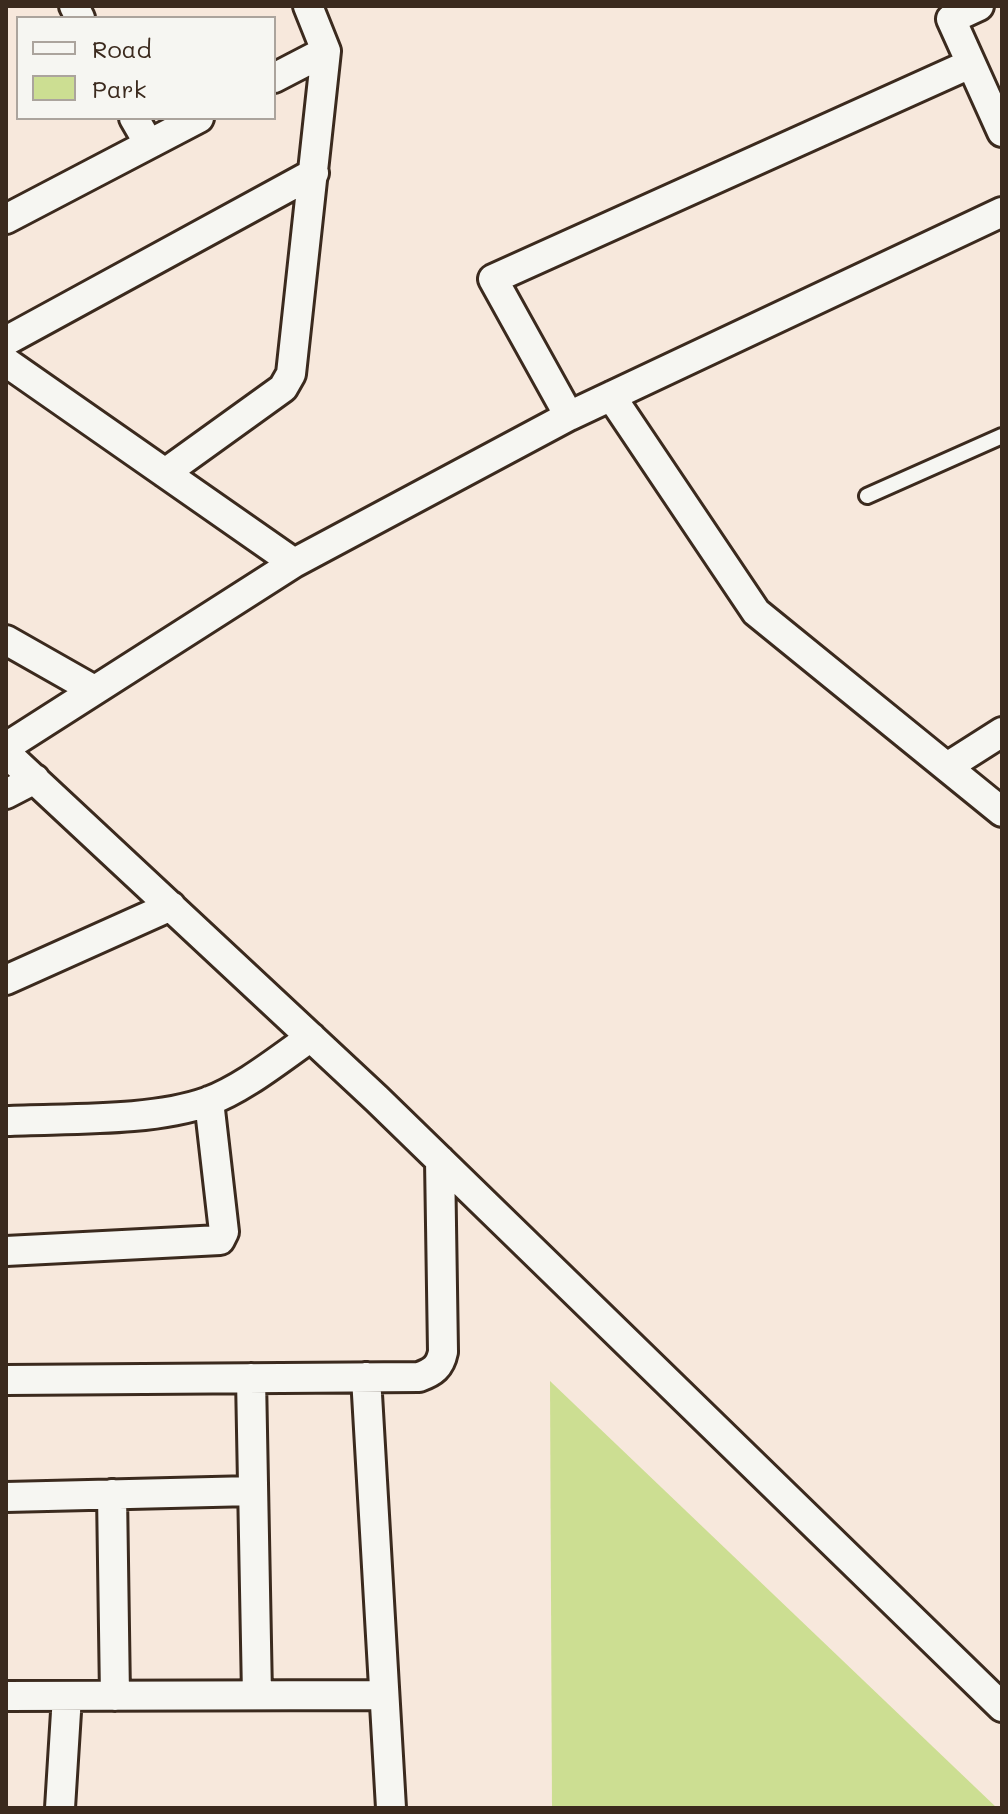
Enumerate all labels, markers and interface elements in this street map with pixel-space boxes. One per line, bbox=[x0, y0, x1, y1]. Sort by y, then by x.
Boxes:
legend bbox=[16, 16, 276, 120]
text: Road bbox=[92, 33, 152, 64]
text: Park bbox=[92, 73, 146, 104]

